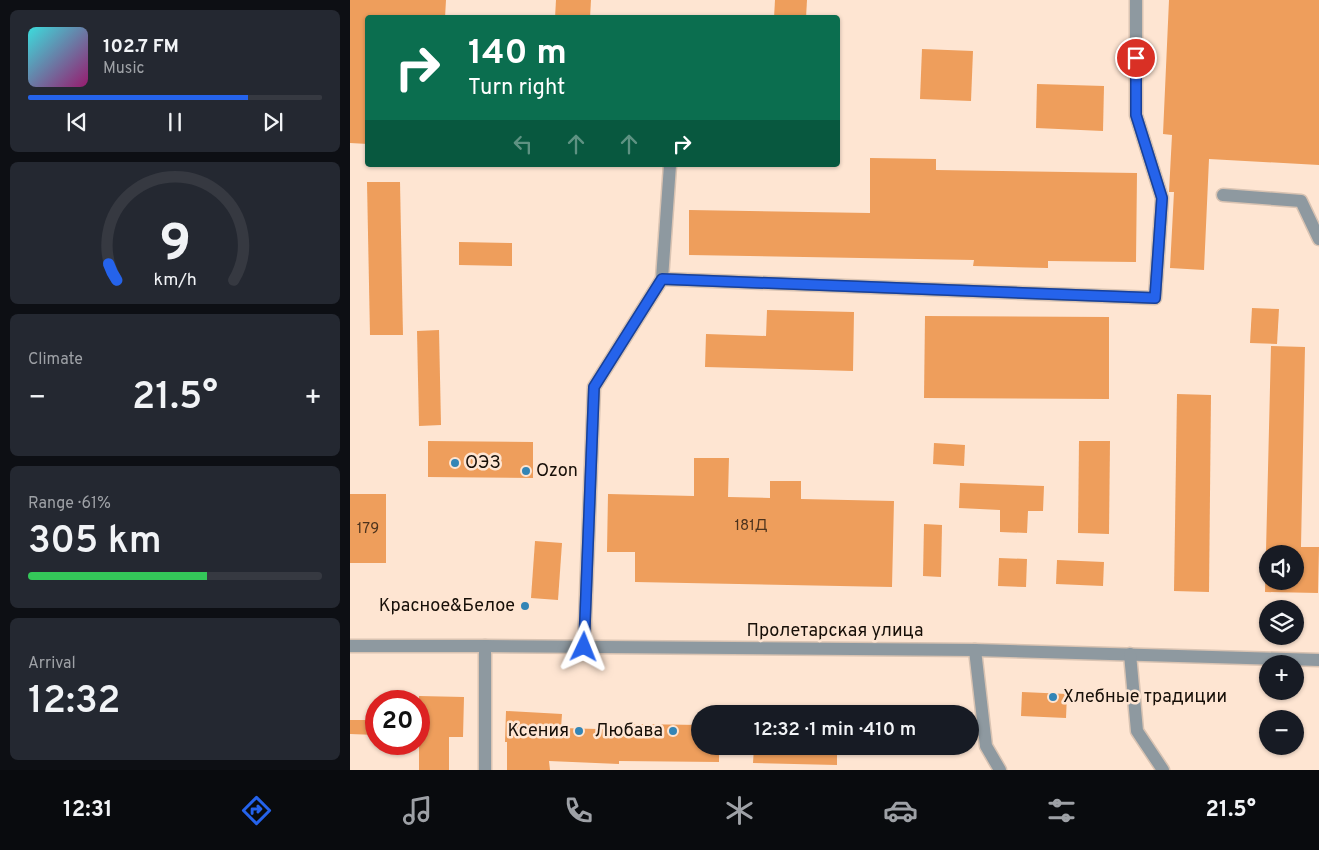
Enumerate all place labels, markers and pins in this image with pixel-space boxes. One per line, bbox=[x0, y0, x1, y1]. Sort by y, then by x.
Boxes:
pin bbox=[1115, 37, 1157, 79]
place label: ОЭЗ bbox=[465, 452, 501, 475]
marker: ОЭЗ bbox=[449, 457, 461, 469]
place label: Ozon bbox=[536, 460, 578, 483]
marker: Ozon bbox=[520, 465, 532, 477]
place label: Красное&Белое bbox=[379, 595, 515, 618]
marker: Красное&Белое bbox=[519, 600, 531, 612]
place label: Хлебные традиции bbox=[1063, 686, 1227, 709]
marker: Хлебные традиции bbox=[1047, 691, 1059, 703]
place label: Ксения bbox=[507, 720, 569, 743]
place label: Любава bbox=[595, 720, 663, 743]
marker: Ксения bbox=[573, 725, 585, 737]
marker: Любава bbox=[667, 725, 679, 737]

